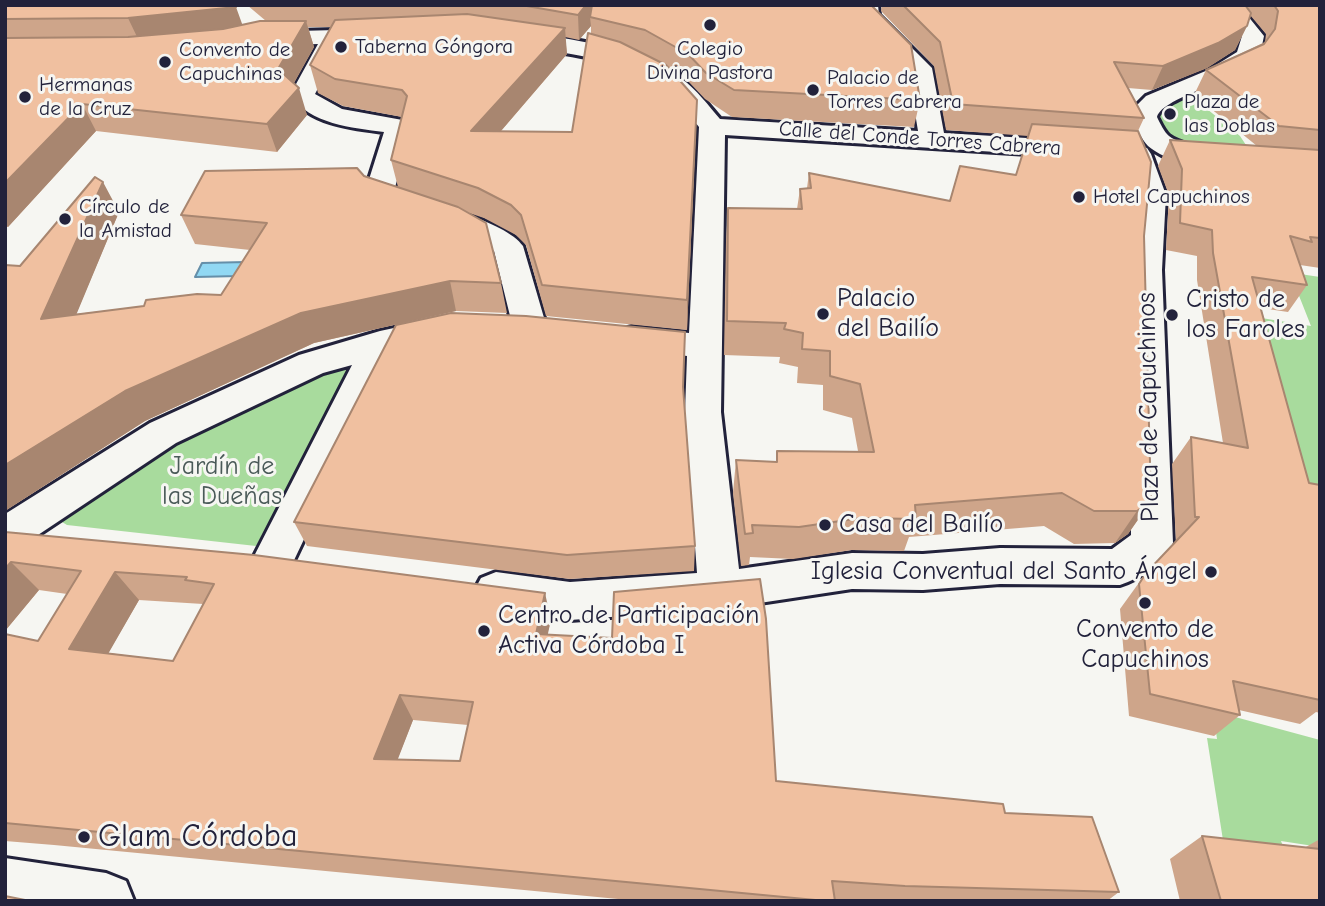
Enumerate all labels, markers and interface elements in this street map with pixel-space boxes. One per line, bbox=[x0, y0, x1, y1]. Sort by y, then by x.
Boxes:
marker: Colegio Divina Pastora bbox=[702, 17, 718, 33]
place label: Taberna Góngora bbox=[355, 34, 513, 60]
place label: Colegio Divina Pastora bbox=[647, 36, 773, 86]
place label: Convento de Capuchinas bbox=[179, 37, 290, 87]
marker: Taberna Góngora bbox=[333, 39, 349, 55]
marker: Convento de Capuchinas bbox=[157, 54, 173, 70]
place label: Palacio de Torres Cabrera bbox=[827, 65, 962, 115]
place label: Hermanas de la Cruz bbox=[39, 72, 132, 122]
marker: Palacio de Torres Cabrera bbox=[805, 82, 821, 98]
marker: Hermanas de la Cruz bbox=[17, 89, 33, 105]
place label: Plaza de las Doblas bbox=[1184, 89, 1275, 139]
marker: Plaza de las Doblas bbox=[1162, 106, 1178, 122]
street label: Calle del Conde Torres Cabrera bbox=[778, 117, 1062, 161]
place label: Hotel Capuchinos bbox=[1093, 184, 1250, 210]
marker: Hotel Capuchinos bbox=[1071, 189, 1087, 205]
place label: Círculo de la Amistad bbox=[79, 194, 172, 244]
marker: Círculo de la Amistad bbox=[57, 211, 73, 227]
place label: Palacio del Bailío bbox=[837, 283, 939, 344]
place label: Cristo de los Faroles bbox=[1186, 284, 1305, 346]
street label: Plaza de Capuchinos bbox=[1131, 292, 1167, 522]
marker: Palacio del Bailío bbox=[815, 306, 831, 322]
marker: Cristo de los Faroles bbox=[1164, 307, 1180, 323]
park label: Jardín de las Dueñas bbox=[162, 451, 282, 512]
place label: Casa del Bailío bbox=[839, 509, 1003, 541]
marker: Casa del Bailío bbox=[817, 517, 833, 533]
place label: Iglesia Conventual del Santo Ángel bbox=[811, 556, 1197, 588]
marker: Iglesia Conventual del Santo Ángel bbox=[1203, 564, 1219, 580]
marker: Convento de Capuchinos bbox=[1137, 595, 1153, 611]
place label: Centro de Participación Activa Córdoba I bbox=[498, 600, 759, 662]
place label: Convento de Capuchinos bbox=[1076, 614, 1214, 676]
marker: Centro de Participación Activa Córdoba I bbox=[476, 623, 492, 639]
place label: Glam Córdoba bbox=[98, 818, 297, 856]
marker: Glam Córdoba bbox=[76, 829, 92, 845]

